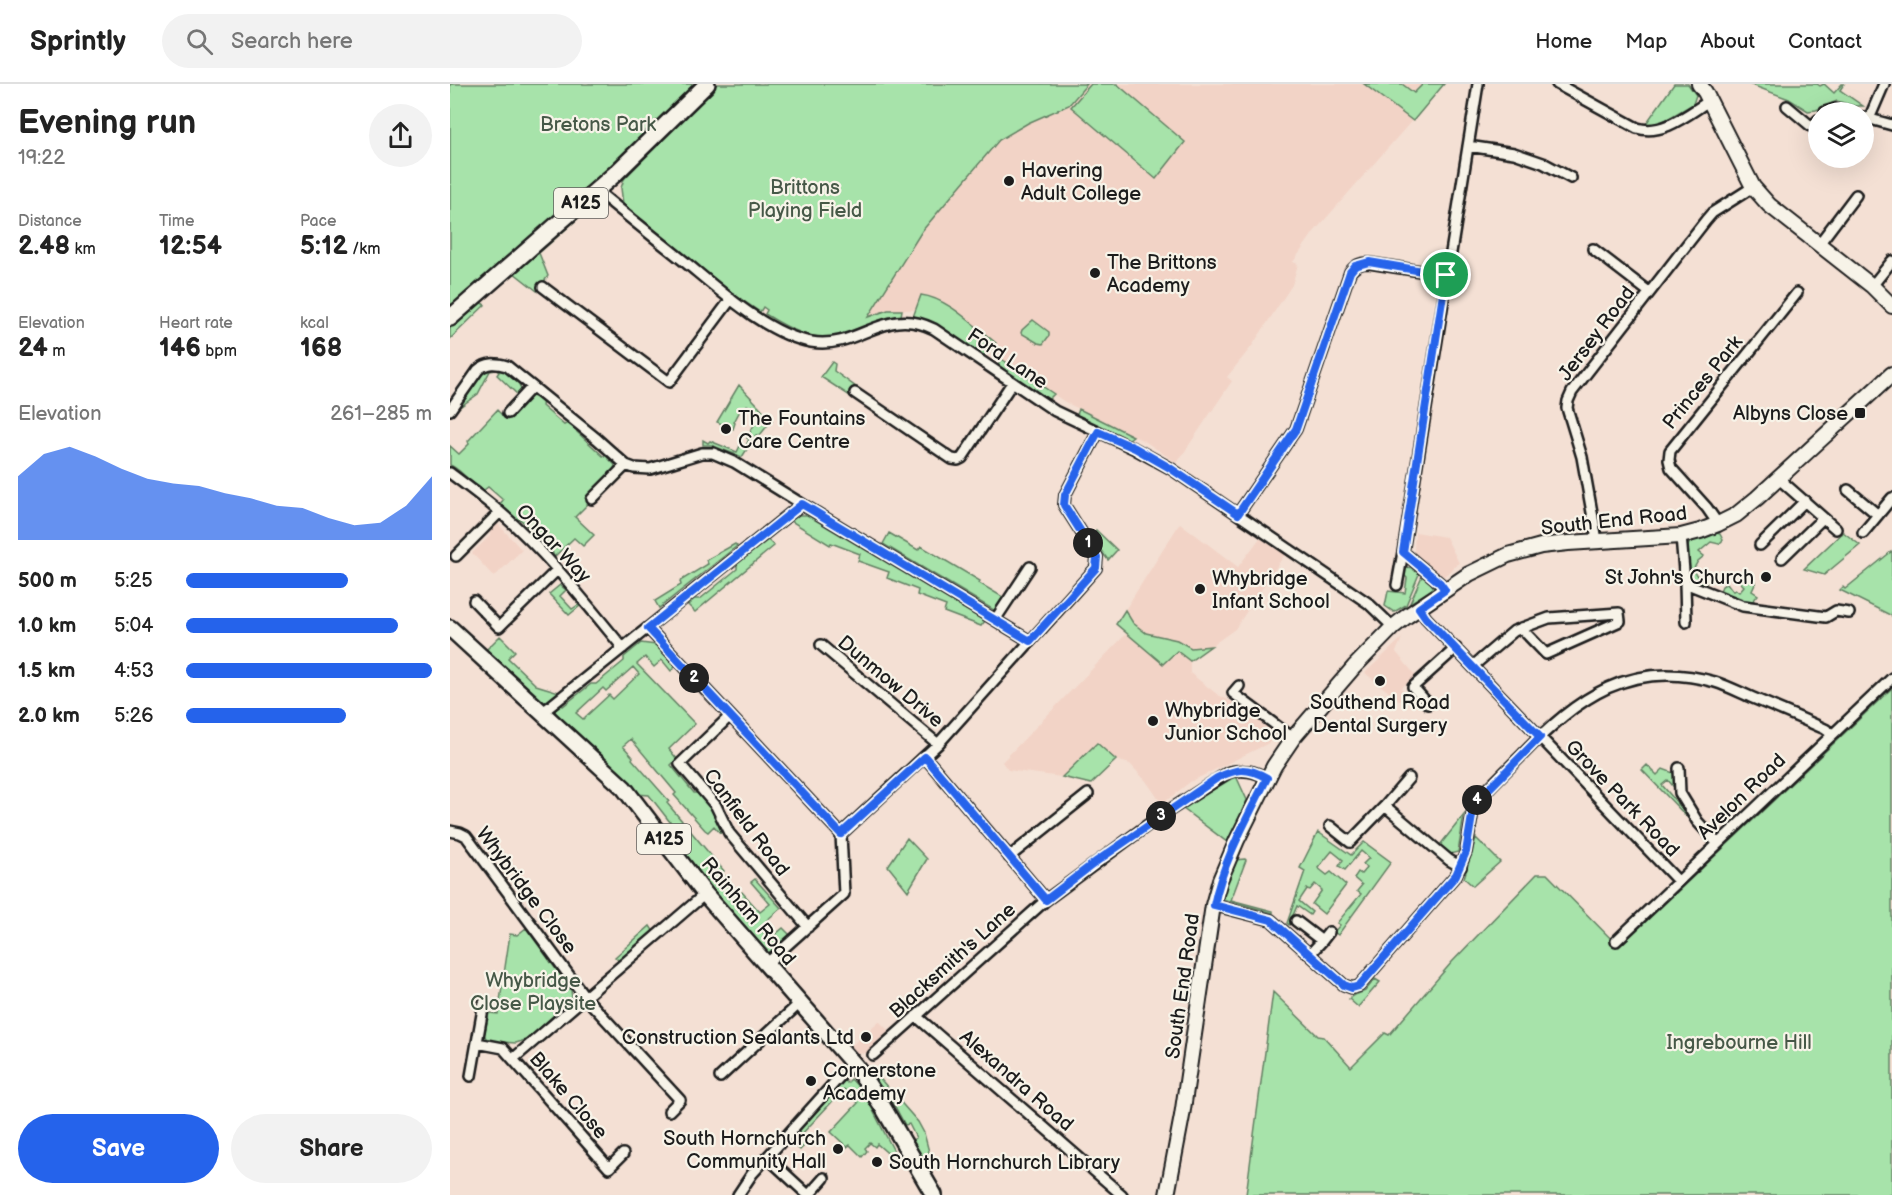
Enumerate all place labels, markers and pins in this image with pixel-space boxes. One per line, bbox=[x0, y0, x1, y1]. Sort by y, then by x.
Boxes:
place label: Havering Adult College bbox=[1021, 159, 1141, 206]
marker: Havering Adult College bbox=[1002, 174, 1016, 188]
pin bbox=[1420, 249, 1471, 300]
place label: The Brittons Academy bbox=[1107, 251, 1217, 298]
marker: The Brittons Academy bbox=[1088, 266, 1102, 280]
place label: Albyns Close bbox=[1733, 402, 1848, 426]
marker: Albyns Close bbox=[1853, 406, 1867, 420]
place label: The Fountains Care Centre bbox=[738, 407, 866, 454]
marker: The Fountains Care Centre bbox=[719, 422, 733, 436]
pin: 1 bbox=[1073, 528, 1103, 558]
place label: St John's Church bbox=[1605, 566, 1754, 590]
place label: Whybridge Infant School bbox=[1212, 567, 1330, 614]
marker: St John's Church bbox=[1759, 570, 1773, 584]
marker: Whybridge Infant School bbox=[1193, 582, 1207, 596]
pin: 2 bbox=[679, 663, 709, 693]
marker: Southend Road Dental Surgery bbox=[1373, 674, 1387, 688]
place label: Southend Road Dental Surgery bbox=[1310, 691, 1450, 738]
place label: Whybridge Junior School bbox=[1165, 699, 1287, 746]
marker: Whybridge Junior School bbox=[1146, 714, 1160, 728]
pin: 4 bbox=[1462, 785, 1492, 815]
pin: 3 bbox=[1146, 801, 1176, 831]
place label: Construction Sealants Ltd bbox=[622, 1026, 854, 1050]
marker: Construction Sealants Ltd bbox=[859, 1030, 873, 1044]
place label: Cornerstone Academy bbox=[823, 1059, 936, 1106]
marker: Cornerstone Academy bbox=[804, 1074, 818, 1088]
place label: South Hornchurch Community Hall bbox=[663, 1127, 826, 1174]
marker: South Hornchurch Community Hall bbox=[831, 1142, 845, 1156]
place label: South Hornchurch Library bbox=[889, 1151, 1120, 1175]
marker: South Hornchurch Library bbox=[870, 1155, 884, 1169]

